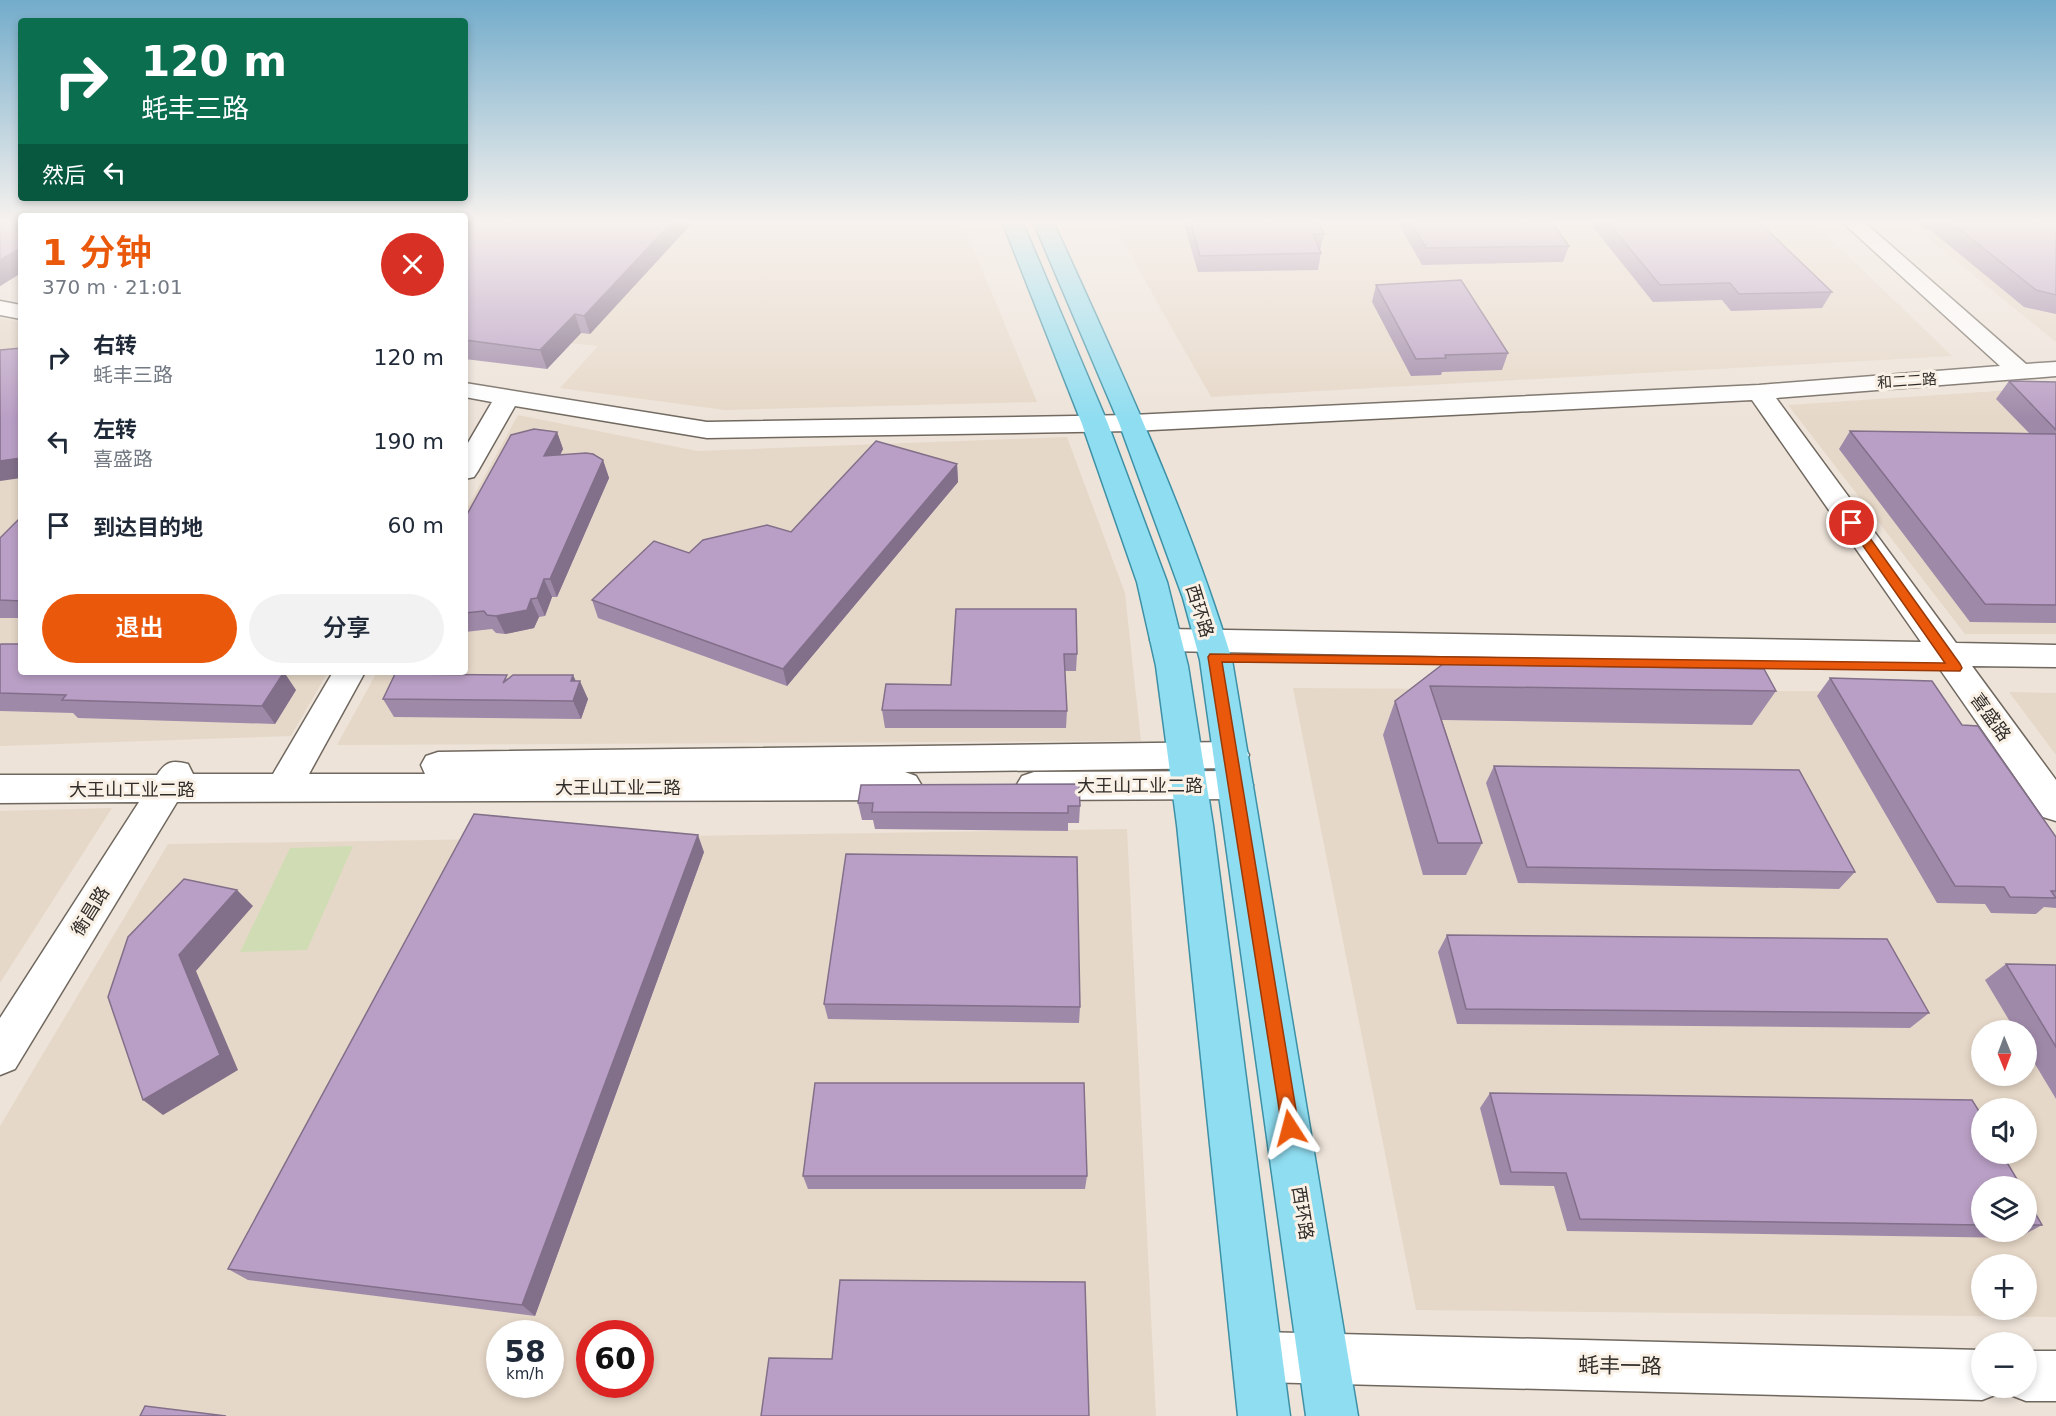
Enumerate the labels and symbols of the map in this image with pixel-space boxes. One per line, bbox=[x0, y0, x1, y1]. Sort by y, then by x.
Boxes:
street label: 和二二路 bbox=[1876, 370, 1938, 392]
pin bbox=[1826, 497, 1877, 548]
street label: 西环路 bbox=[1182, 582, 1218, 640]
street label: 喜盛路 bbox=[1967, 689, 2015, 745]
street label: 大王山工业二路 bbox=[1077, 775, 1203, 796]
street label: 大王山工业二路 bbox=[555, 777, 681, 798]
street label: 大王山工业二路 bbox=[69, 779, 195, 800]
street label: 衡昌路 bbox=[67, 883, 113, 939]
north arrow bbox=[1971, 1020, 2037, 1086]
position arrow bbox=[1258, 1096, 1322, 1160]
street label: 西环路 bbox=[1288, 1185, 1318, 1241]
speed limit sign: 60 bbox=[576, 1320, 654, 1398]
street label: 蚝丰一路 bbox=[1578, 1353, 1662, 1379]

